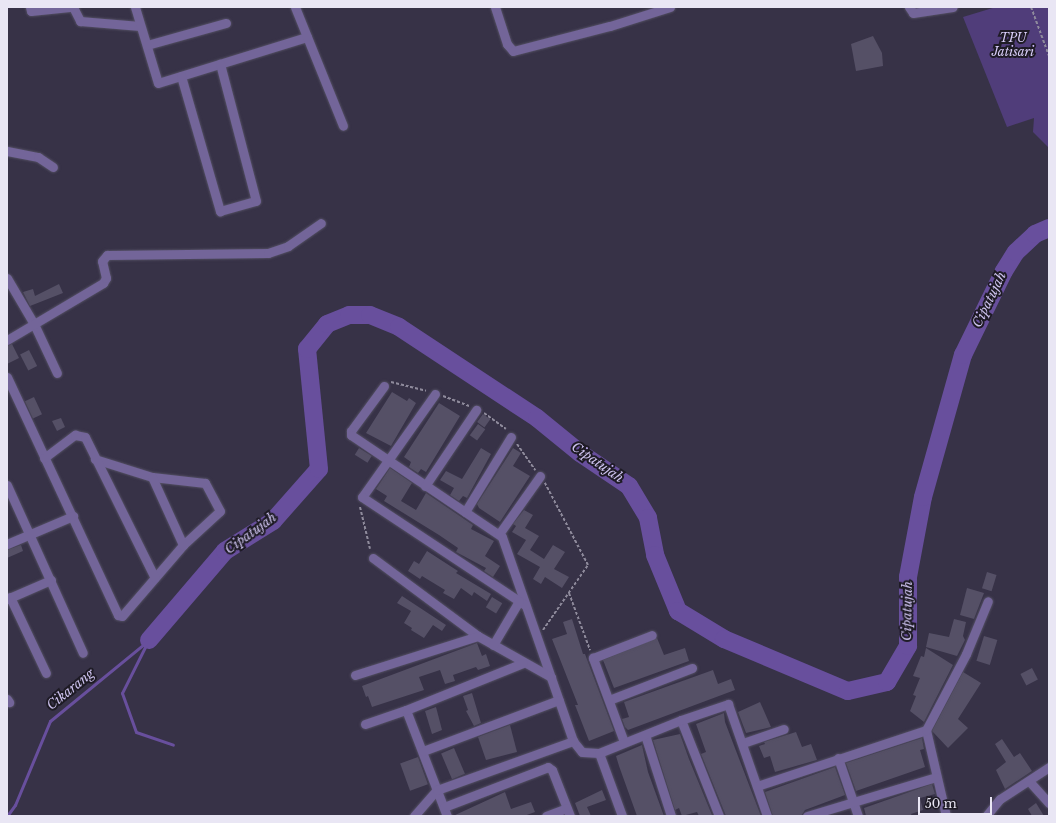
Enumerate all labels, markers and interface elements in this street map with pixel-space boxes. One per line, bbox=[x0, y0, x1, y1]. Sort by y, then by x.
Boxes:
park label: TPU Jatisari bbox=[992, 31, 1034, 59]
water label: Cipatujah bbox=[970, 270, 1010, 330]
water label: Cipatujah bbox=[568, 439, 626, 487]
water label: Cipatujah bbox=[222, 510, 280, 558]
water label: Cipatujah bbox=[900, 581, 916, 641]
water label: Cikarang bbox=[44, 666, 98, 714]
scale bar bbox=[920, 789, 994, 815]
text: 50 m bbox=[925, 796, 957, 811]

